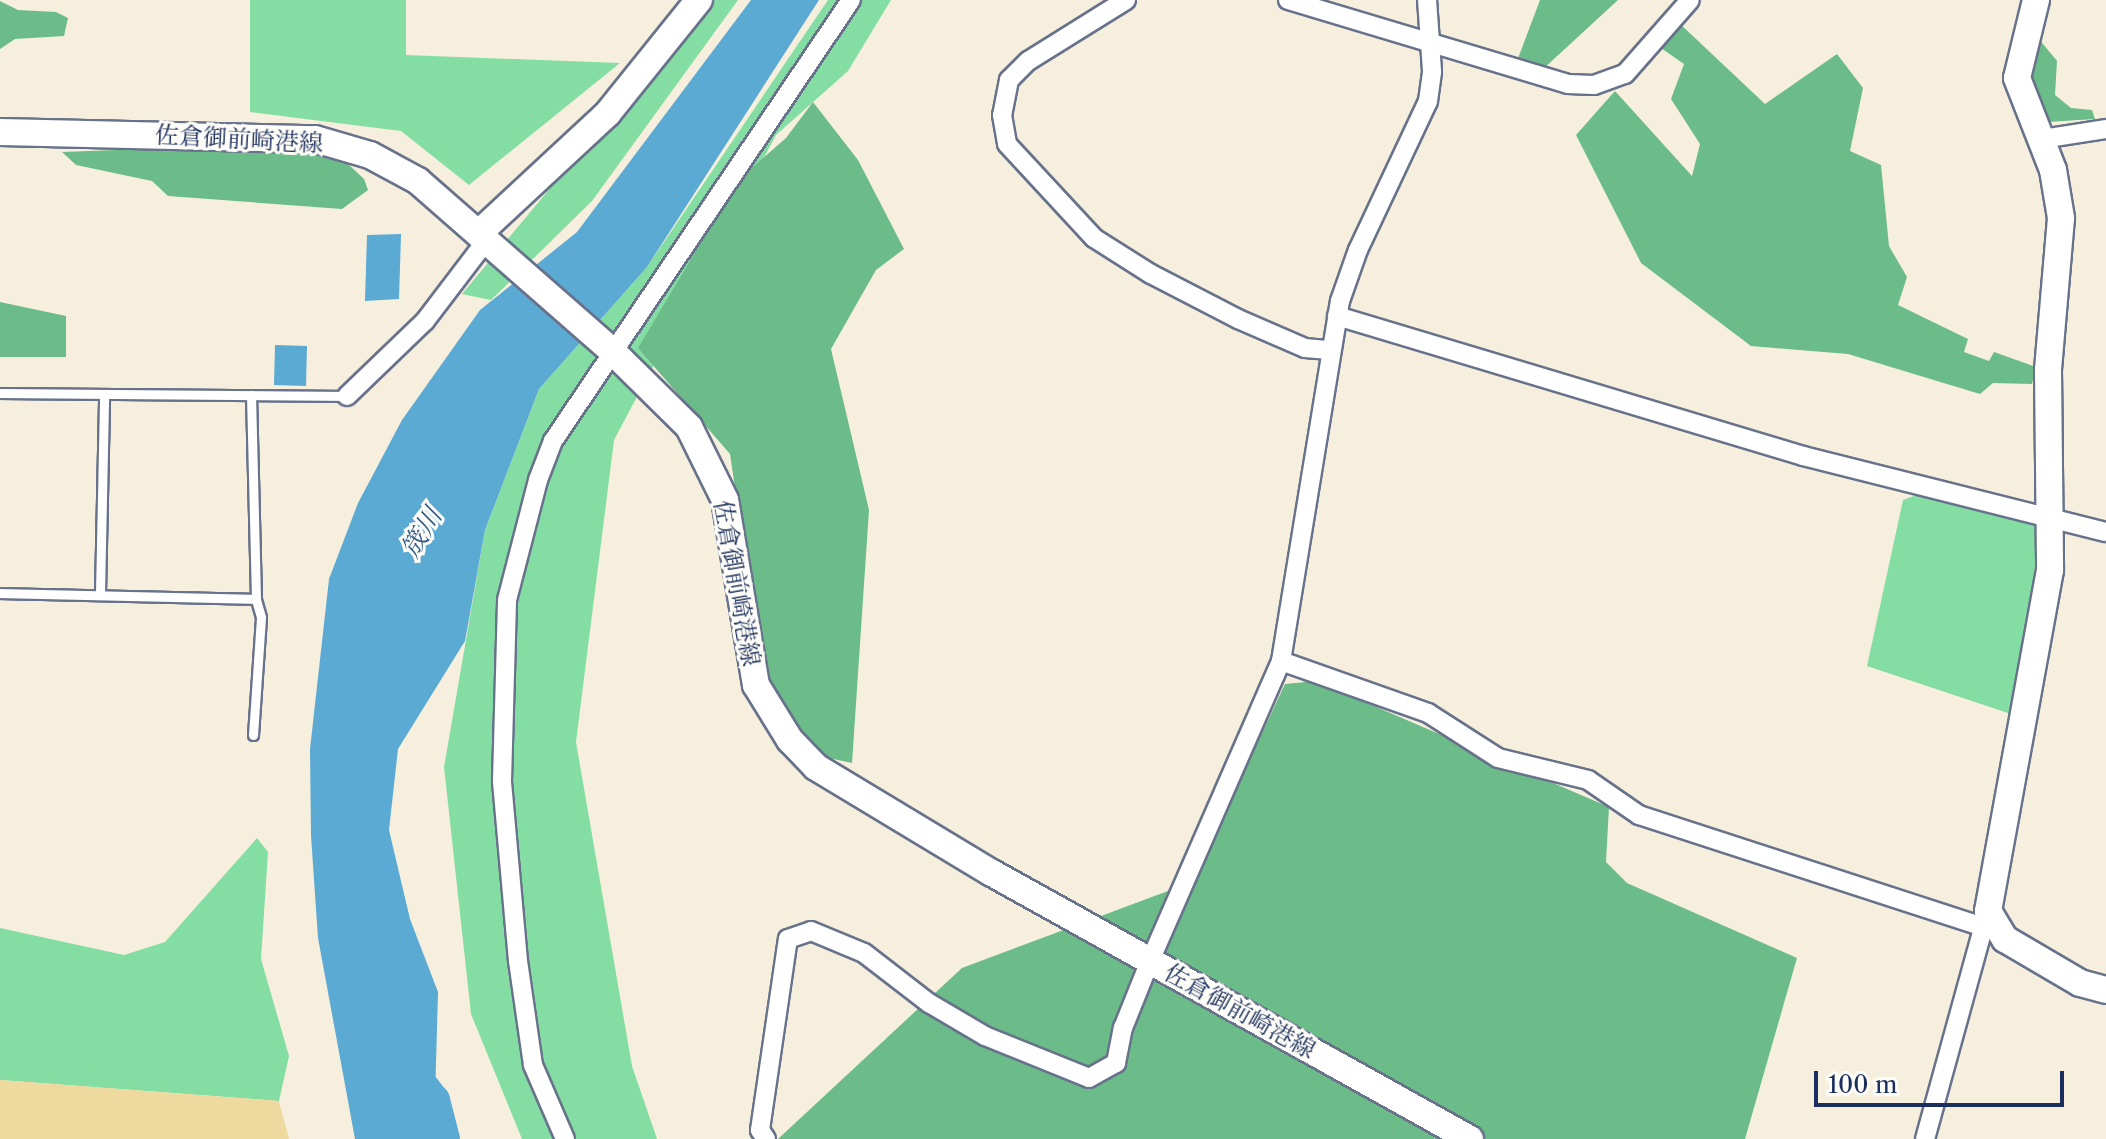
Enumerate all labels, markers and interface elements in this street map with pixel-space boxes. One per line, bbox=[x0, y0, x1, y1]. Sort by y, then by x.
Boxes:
street label: 佐倉御前崎港線 bbox=[154, 120, 324, 158]
street label: 佐倉御前崎港線 bbox=[708, 498, 766, 668]
water label: 筬川 bbox=[395, 503, 449, 563]
street label: 佐倉御前崎港線 bbox=[1160, 958, 1320, 1064]
scale bar bbox=[1818, 1055, 2068, 1105]
text: 100 m bbox=[1828, 1070, 1897, 1099]

